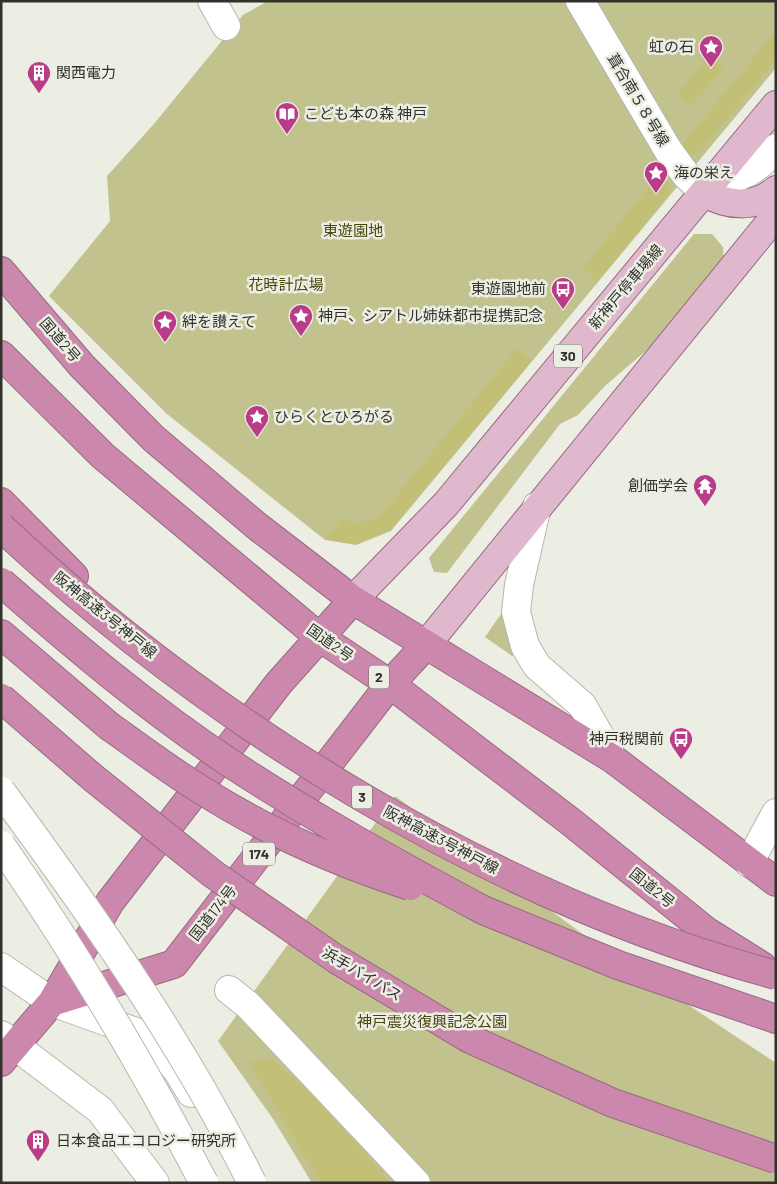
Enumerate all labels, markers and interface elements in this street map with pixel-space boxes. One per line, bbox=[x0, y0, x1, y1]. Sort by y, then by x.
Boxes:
place icon: 虹の石 bbox=[698, 34, 724, 68]
place label: 虹の石 bbox=[649, 37, 694, 55]
street label: 葺合南５８号線 bbox=[604, 50, 674, 149]
building icon: 関西電力 bbox=[26, 60, 52, 94]
place label: 関西電力 bbox=[56, 63, 116, 81]
library icon: こども本の森 神戸 bbox=[274, 101, 300, 135]
place label: こども本の森 神戸 bbox=[304, 104, 427, 122]
place icon: 海の栄え bbox=[643, 160, 669, 194]
place label: 海の栄え bbox=[674, 163, 734, 181]
park label: 東遊園地 bbox=[323, 221, 383, 239]
street label: 新神戸停車場線 bbox=[585, 240, 666, 332]
park label: 花時計広場 bbox=[248, 275, 324, 293]
bus stop icon: 東遊園地前 bbox=[550, 276, 576, 310]
place label: 東遊園地前 bbox=[471, 279, 546, 297]
place icon: 神戸、シアトル姉妹都市提携記念 bbox=[288, 303, 314, 337]
place label: 神戸、シアトル姉妹都市提携記念 bbox=[318, 306, 543, 324]
place icon: 絆を讃えて bbox=[152, 309, 178, 343]
place label: 絆を讃えて bbox=[182, 312, 256, 330]
street label: 国道2号 bbox=[37, 313, 85, 365]
road number: 30 bbox=[554, 344, 582, 368]
place icon: ひらくとひろがる bbox=[244, 404, 270, 438]
place label: ひらくとひろがる bbox=[274, 407, 394, 425]
temple icon: 創価学会 bbox=[692, 473, 718, 507]
place label: 創価学会 bbox=[628, 476, 688, 494]
street label: 阪神高速3号神戸線 bbox=[50, 567, 161, 661]
street label: 国道2号 bbox=[304, 620, 357, 665]
road number: 2 bbox=[369, 666, 389, 689]
bus stop icon: 神戸税関前 bbox=[668, 726, 694, 760]
place label: 神戸税関前 bbox=[589, 729, 664, 747]
road number: 3 bbox=[352, 786, 372, 809]
street label: 阪神高速3号神戸線 bbox=[381, 801, 502, 877]
road number: 174 bbox=[243, 842, 275, 866]
street label: 国道2号 bbox=[626, 864, 679, 911]
street label: 国道174号 bbox=[185, 881, 240, 944]
street label: 浜手バイパス bbox=[319, 942, 406, 1004]
park label: 神戸震災復興記念公園 bbox=[357, 1012, 507, 1030]
building icon: 日本食品エコロジー研究所 bbox=[25, 1128, 51, 1162]
place label: 日本食品エコロジー研究所 bbox=[56, 1131, 236, 1149]

